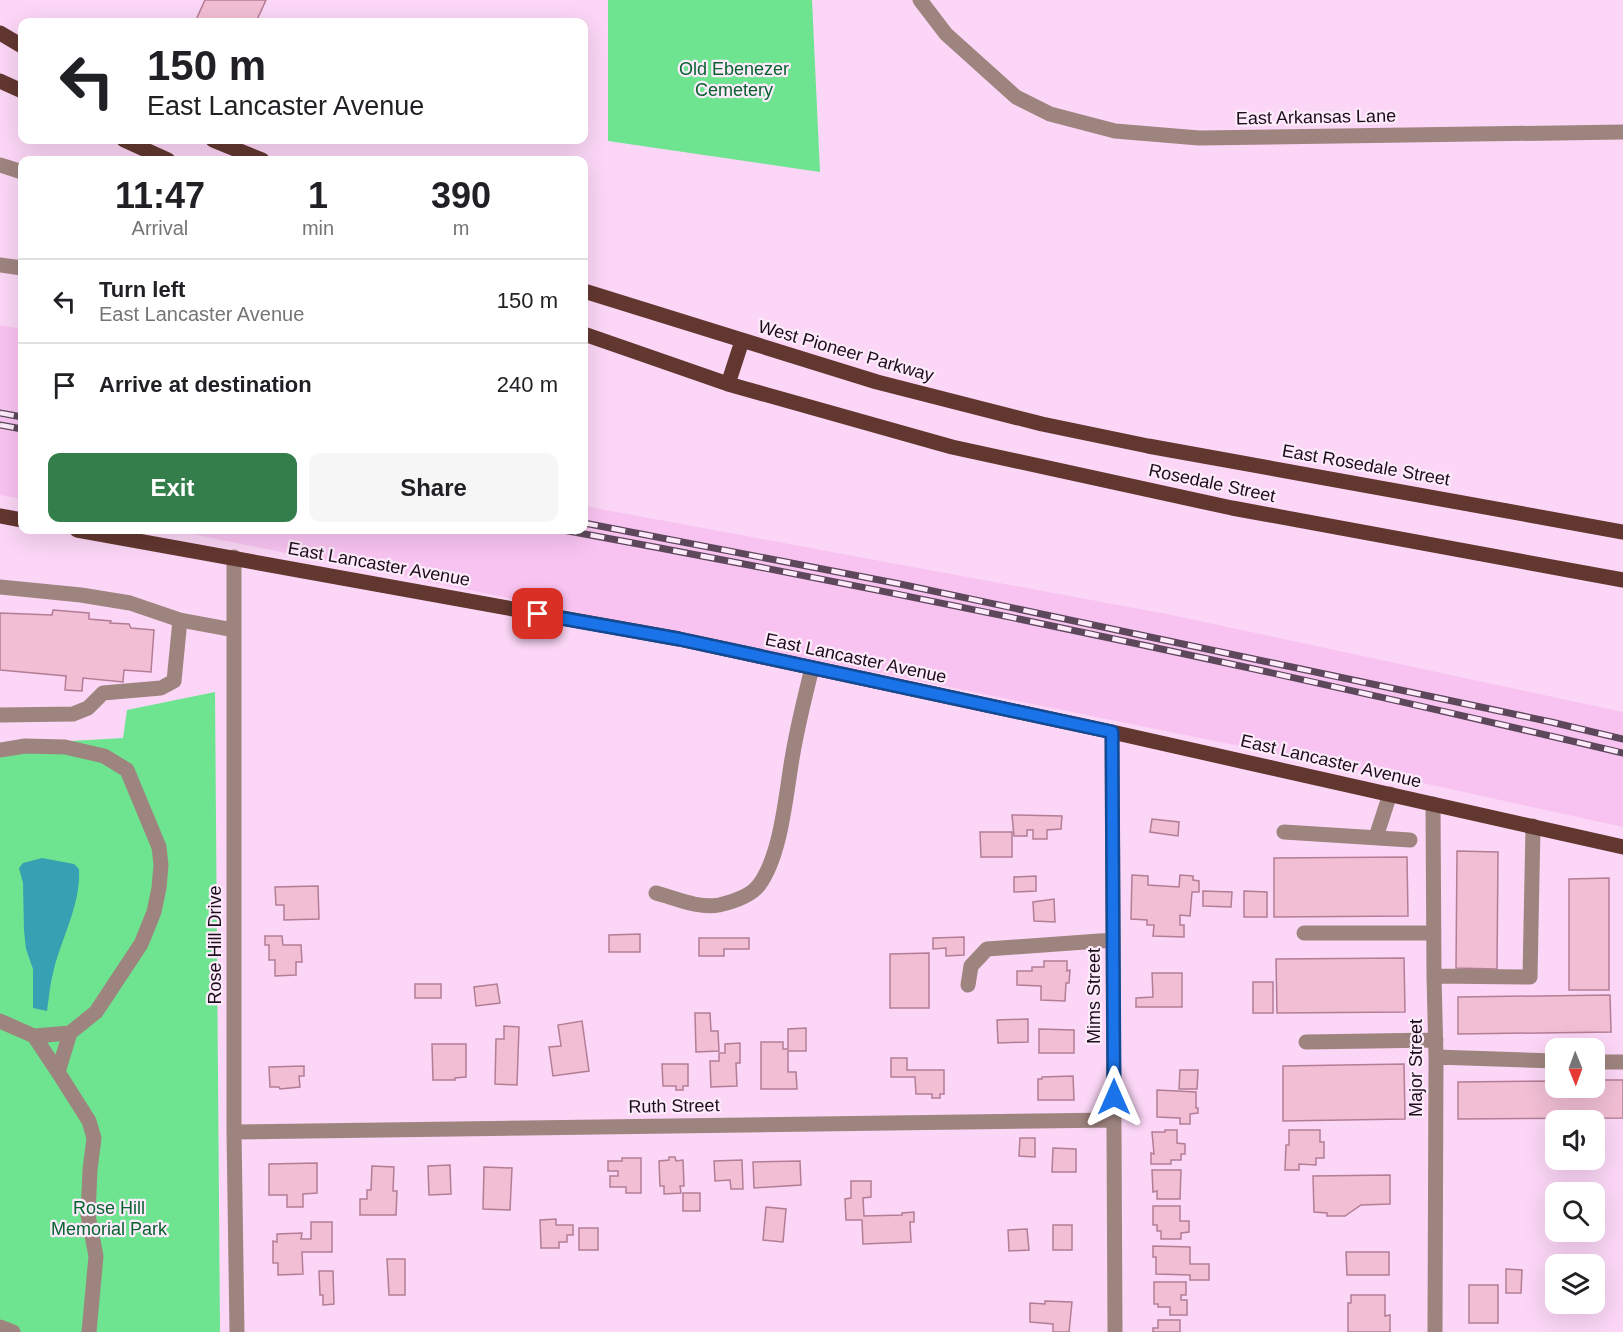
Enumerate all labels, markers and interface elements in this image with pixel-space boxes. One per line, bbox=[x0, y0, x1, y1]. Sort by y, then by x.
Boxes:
icon: left bbox=[48, 42, 126, 120]
text: 150 m bbox=[147, 42, 266, 89]
park label: Old Ebenezer Cemetery bbox=[679, 59, 789, 100]
text: East Lancaster Avenue bbox=[147, 91, 424, 121]
street label: East Arkansas Lane bbox=[1236, 106, 1396, 128]
text: 11:47 bbox=[115, 175, 205, 216]
text: 1 bbox=[308, 175, 328, 216]
text: 390 bbox=[431, 175, 491, 216]
text: Arrival bbox=[132, 217, 188, 239]
text: min bbox=[302, 217, 334, 239]
text: m bbox=[453, 217, 469, 239]
text: Turn left bbox=[99, 277, 185, 302]
icon: left bbox=[48, 285, 81, 318]
text: 150 m bbox=[497, 288, 558, 313]
text: East Lancaster Avenue bbox=[99, 303, 304, 325]
street label: West Pioneer Parkway bbox=[756, 316, 936, 386]
icon: arrive bbox=[48, 369, 81, 402]
text: Arrive at destination bbox=[99, 372, 312, 397]
text: 240 m bbox=[497, 372, 558, 397]
street label: East Rosedale Street bbox=[1281, 440, 1451, 490]
button: Exit bbox=[48, 453, 297, 522]
button: Share bbox=[309, 453, 558, 522]
street label: Rosedale Street bbox=[1147, 460, 1277, 506]
street label: East Lancaster Avenue bbox=[286, 538, 472, 590]
pin bbox=[512, 588, 563, 639]
icon: arrive bbox=[521, 597, 554, 630]
street label: East Lancaster Avenue bbox=[764, 629, 948, 687]
street label: East Lancaster Avenue bbox=[1239, 730, 1423, 792]
street label: Rose Hill Drive bbox=[205, 885, 225, 1005]
street label: Mims Street bbox=[1084, 948, 1104, 1044]
street label: Major Street bbox=[1406, 1019, 1426, 1117]
north arrow bbox=[1545, 1038, 1605, 1098]
map controls bbox=[1545, 1038, 1605, 1314]
position arrow bbox=[1082, 1065, 1146, 1129]
street label: Ruth Street bbox=[628, 1095, 720, 1117]
button: sound bbox=[1545, 1110, 1605, 1170]
button: search bbox=[1545, 1182, 1605, 1242]
park label: Rose Hill Memorial Park bbox=[51, 1198, 168, 1239]
button: layers bbox=[1545, 1254, 1605, 1314]

